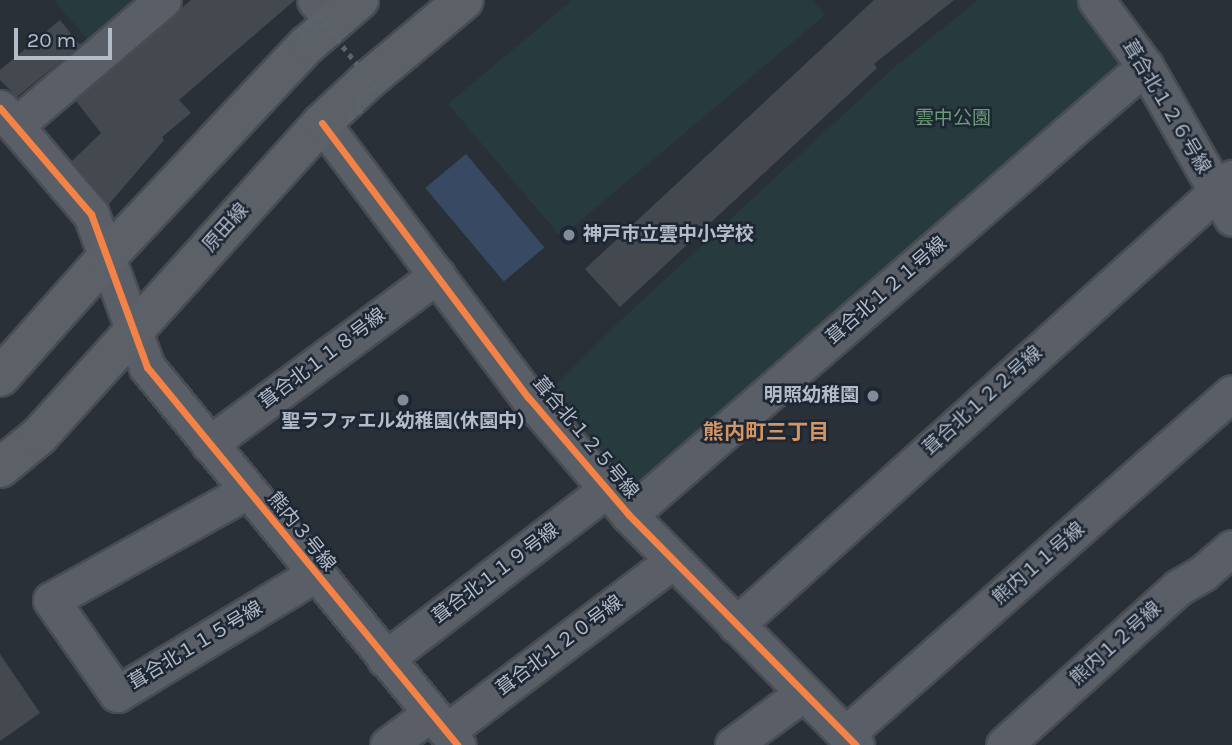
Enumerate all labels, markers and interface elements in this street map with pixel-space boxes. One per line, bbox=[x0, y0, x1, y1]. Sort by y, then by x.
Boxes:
scale bar bbox=[18, 14, 116, 58]
text: 20 m bbox=[27, 28, 76, 52]
street label: 葺合北１２６号線 bbox=[1117, 36, 1215, 178]
park label: 雲中公園 bbox=[915, 108, 991, 130]
street label: 原田線 bbox=[198, 199, 254, 257]
place label: 神戸市立雲中小学校 bbox=[583, 224, 754, 246]
marker: 神戸市立雲中小学校 bbox=[561, 227, 577, 243]
street label: 葺合北１２１号線 bbox=[822, 233, 952, 349]
street label: 葺合北１１８号線 bbox=[255, 304, 391, 414]
street label: 葺合北１２２号線 bbox=[919, 342, 1047, 460]
street label: 葺合北１２５号線 bbox=[527, 372, 643, 504]
place label: 明照幼稚園 bbox=[764, 385, 859, 407]
marker: 明照幼稚園 bbox=[865, 388, 881, 404]
marker: 聖ラファエル幼稚園(休園中) bbox=[395, 392, 411, 408]
place label: 聖ラファエル幼稚園(休園中) bbox=[281, 411, 525, 433]
district label: 熊内町三丁目 bbox=[703, 419, 829, 445]
street label: 熊内３号線 bbox=[262, 488, 340, 576]
street label: 熊内１１号線 bbox=[989, 518, 1089, 610]
street label: 葺合北１１９号線 bbox=[428, 519, 564, 629]
street label: 葺合北１２０号線 bbox=[492, 591, 628, 701]
street label: 葺合北１１５号線 bbox=[125, 597, 267, 695]
street label: 熊内１２号線 bbox=[1066, 597, 1166, 691]

